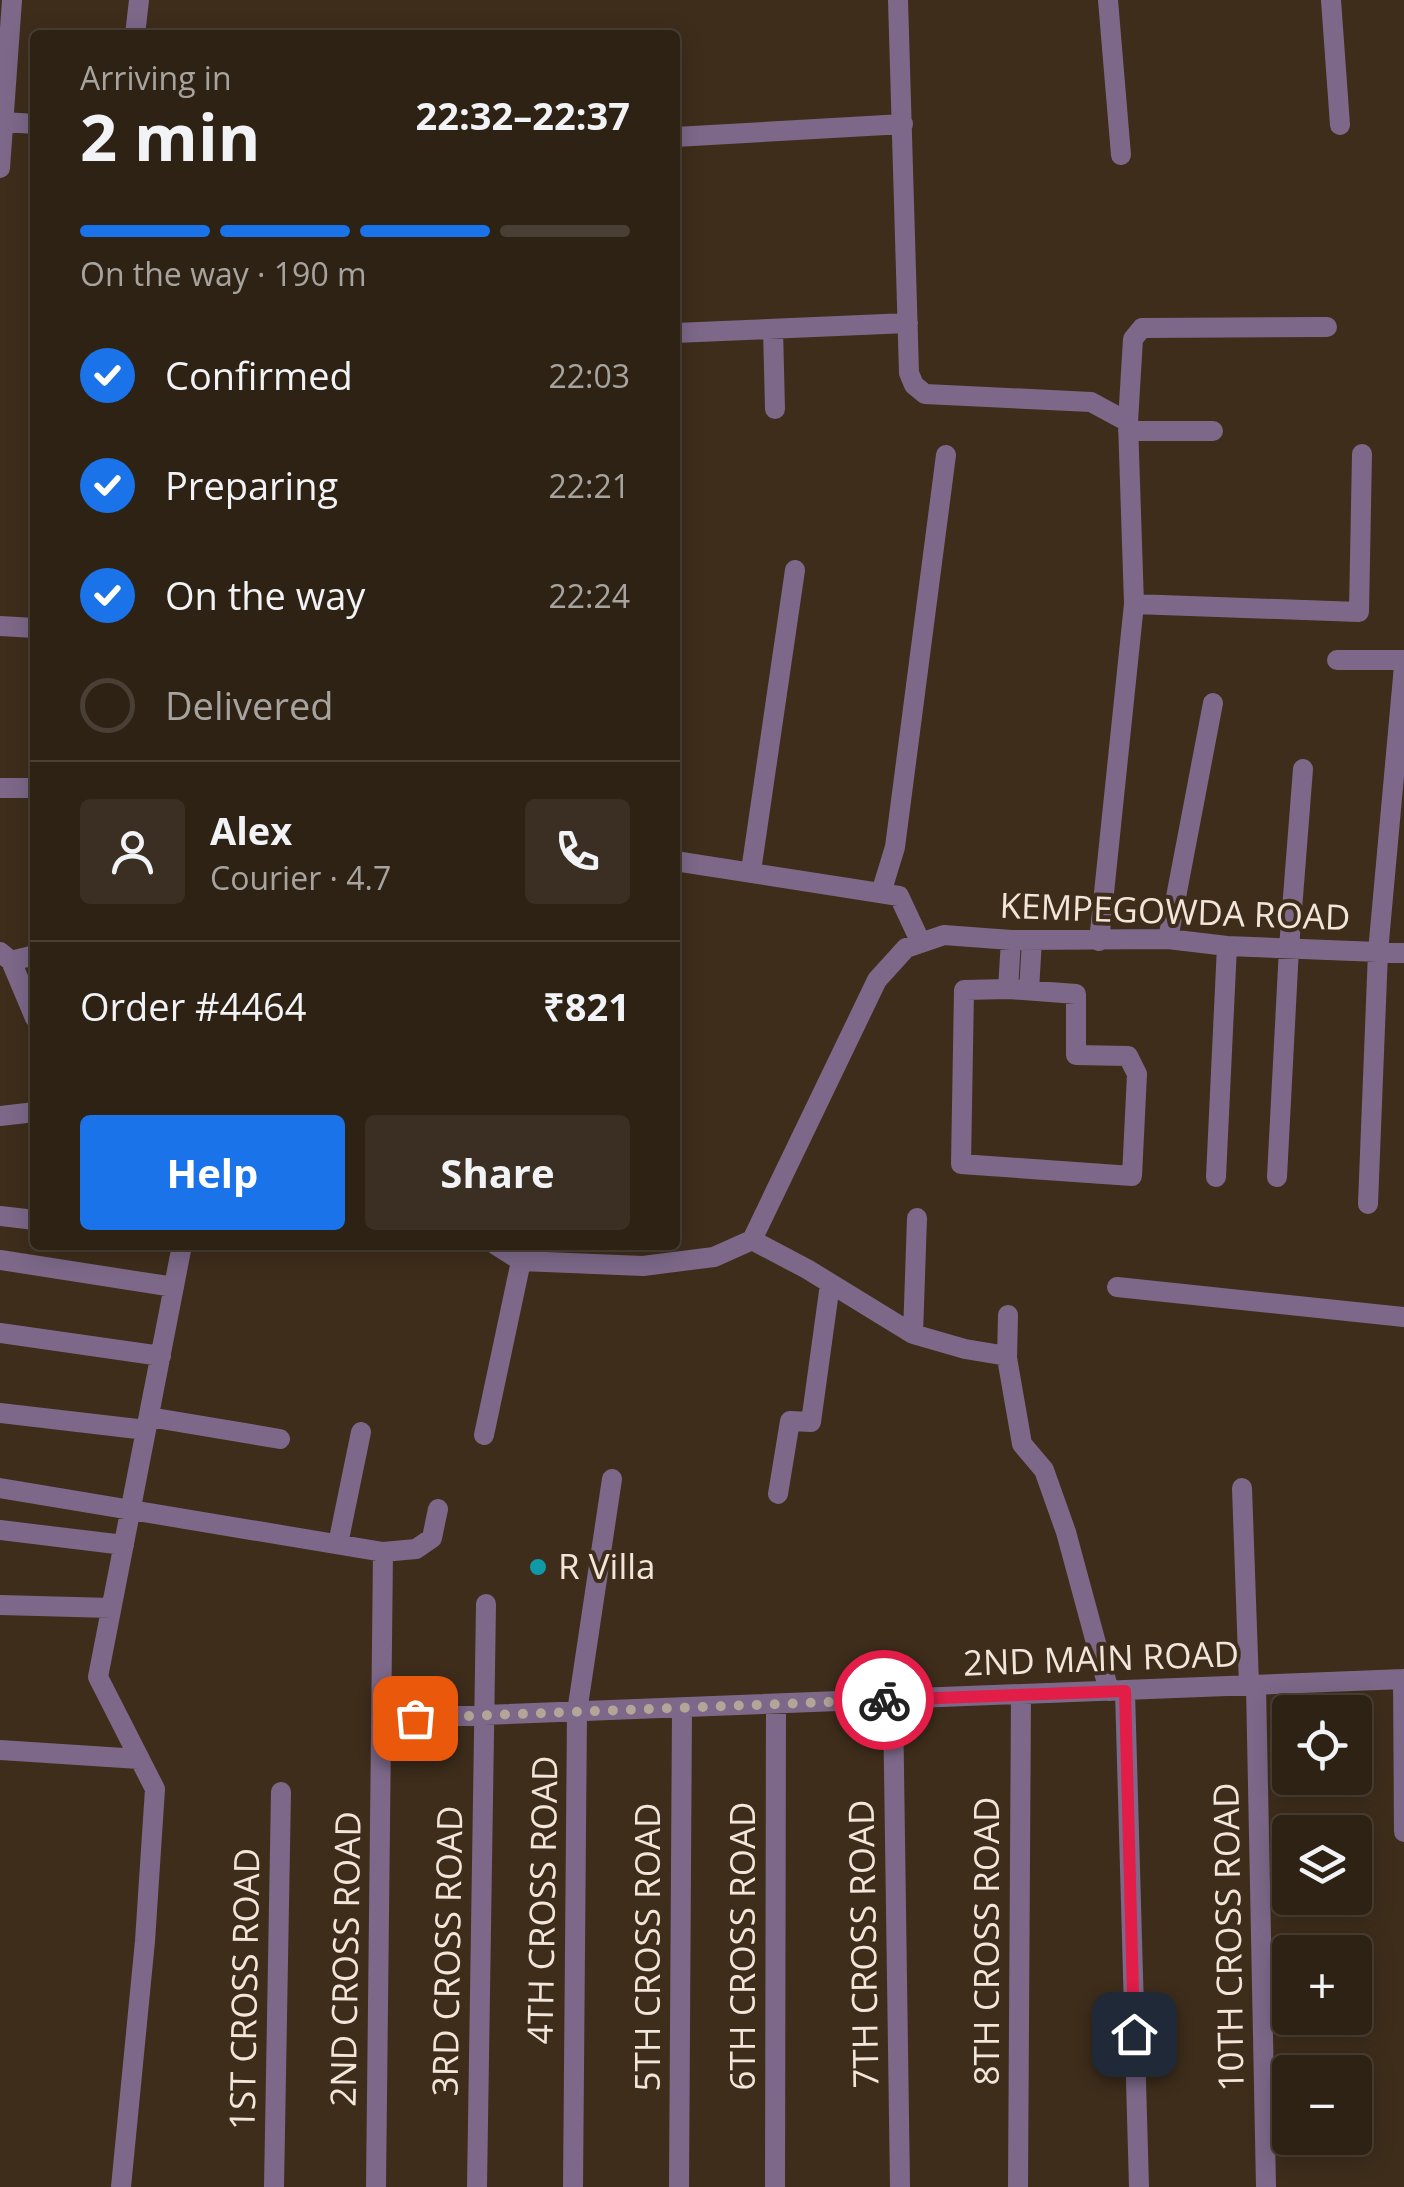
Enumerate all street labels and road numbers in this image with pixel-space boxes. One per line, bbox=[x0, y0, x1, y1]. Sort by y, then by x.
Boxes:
street label: KEMPEGOWDA ROAD bbox=[999, 881, 1351, 940]
street label: 2ND MAIN ROAD bbox=[962, 1629, 1240, 1686]
street label: 4TH CROSS ROAD bbox=[515, 1755, 568, 2045]
street label: 10TH CROSS ROAD bbox=[1201, 1782, 1254, 2092]
street label: 8TH CROSS ROAD bbox=[962, 1797, 1009, 2085]
street label: 7TH CROSS ROAD bbox=[836, 1799, 889, 2089]
street label: 6TH CROSS ROAD bbox=[718, 1802, 765, 2090]
street label: 5TH CROSS ROAD bbox=[623, 1803, 670, 2091]
street label: 3RD CROSS ROAD bbox=[420, 1805, 473, 2097]
street label: 2ND CROSS ROAD bbox=[318, 1811, 371, 2107]
street label: 1ST CROSS ROAD bbox=[218, 1847, 269, 2131]

